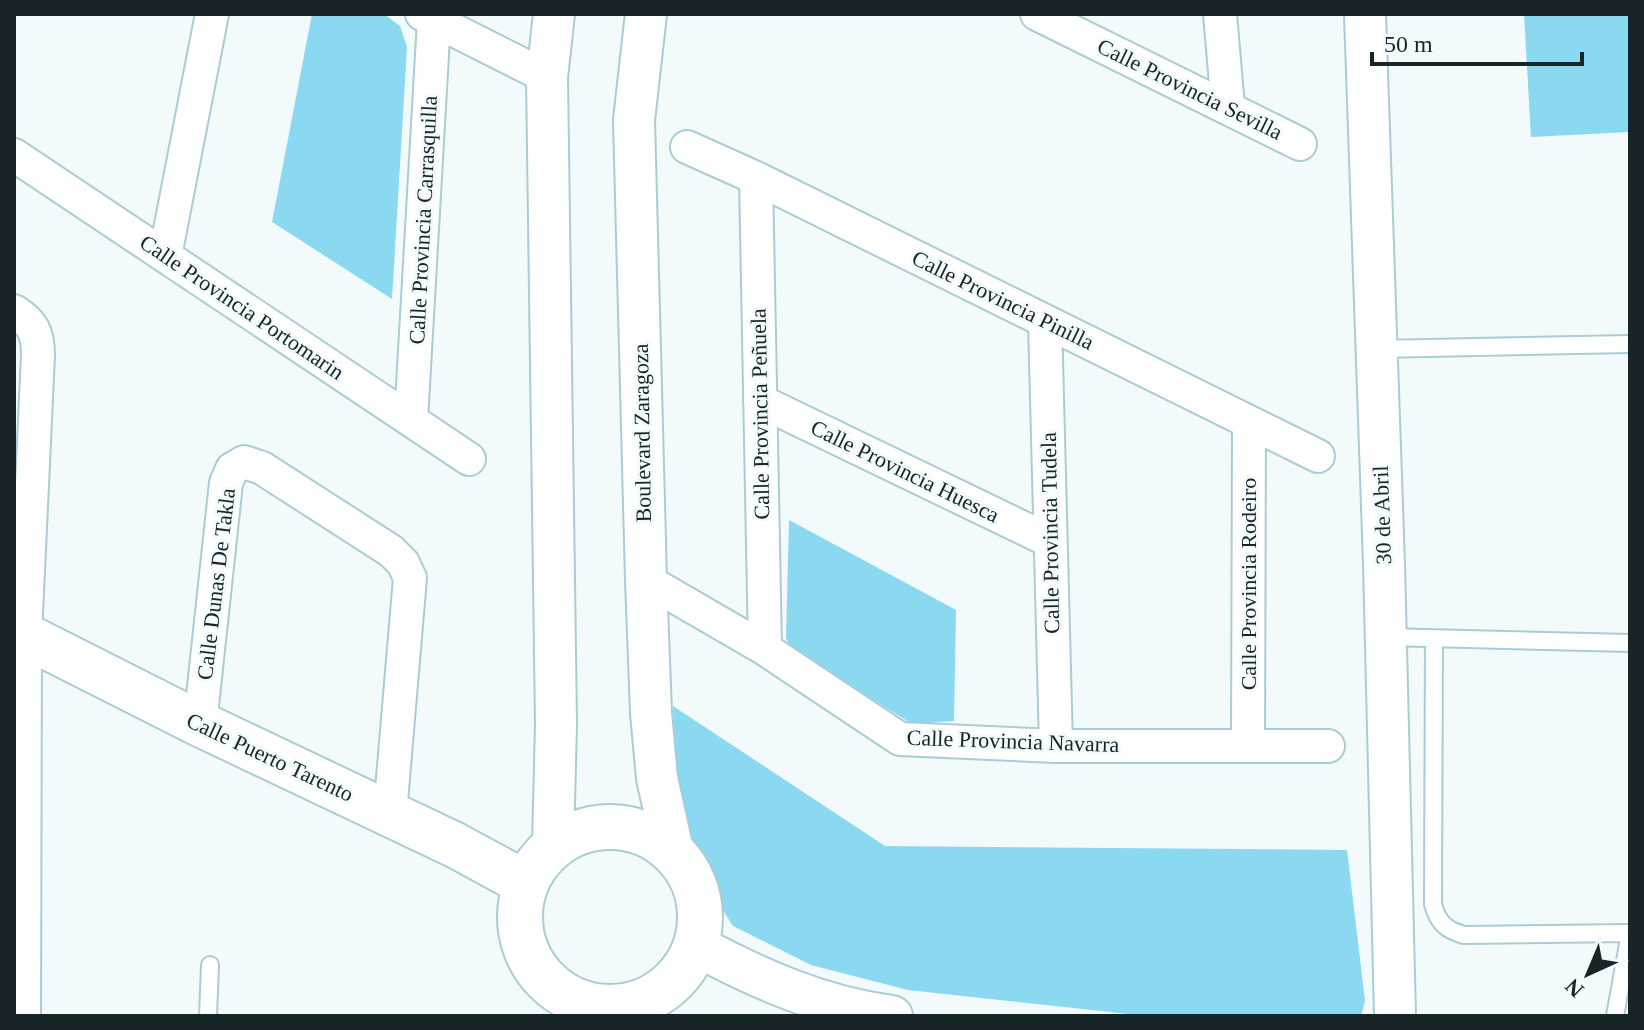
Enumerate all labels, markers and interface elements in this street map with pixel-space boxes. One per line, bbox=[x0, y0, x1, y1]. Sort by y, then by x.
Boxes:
scale bar bbox=[1372, 16, 1582, 66]
text: 50 m bbox=[1384, 31, 1433, 57]
street label: Calle Provincia Sevilla bbox=[1093, 33, 1287, 145]
street label: Calle Provincia Carrasquilla bbox=[404, 95, 442, 345]
street label: Calle Provincia Portomarin bbox=[135, 229, 349, 385]
street label: Calle Provincia Pinilla bbox=[908, 245, 1098, 355]
street label: Calle Provincia Peñuela bbox=[746, 308, 774, 520]
street label: Boulevard Zaragoza bbox=[628, 343, 656, 523]
street label: Calle Provincia Huesca bbox=[807, 415, 1003, 528]
street label: Calle Provincia Tudela bbox=[1036, 432, 1064, 634]
street label: 30 de Abril bbox=[1368, 465, 1396, 565]
street label: Calle Provincia Rodeiro bbox=[1236, 478, 1261, 690]
street label: Calle Dunas De Takla bbox=[192, 486, 240, 681]
street label: Calle Puerto Tarento bbox=[183, 707, 357, 807]
street label: Calle Provincia Navarra bbox=[906, 725, 1120, 757]
north arrow bbox=[1548, 934, 1628, 1014]
text: N bbox=[1560, 973, 1589, 1003]

